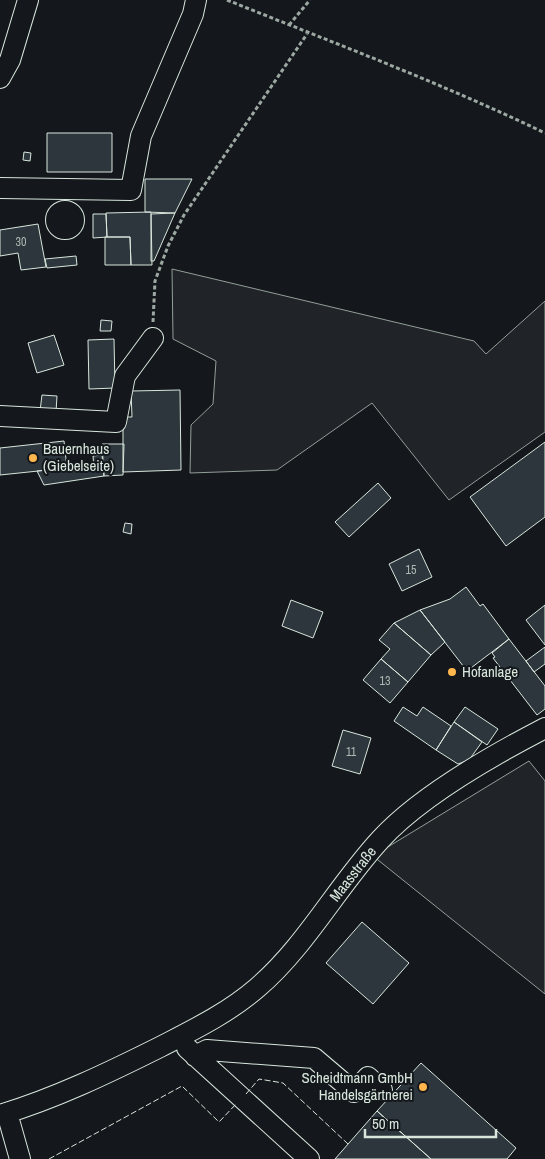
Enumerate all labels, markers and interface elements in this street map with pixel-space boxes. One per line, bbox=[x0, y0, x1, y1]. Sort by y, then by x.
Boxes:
house number: 30 bbox=[16, 234, 26, 250]
place label: Bauernhaus (Giebelseite) bbox=[43, 438, 114, 476]
marker: Bauernhaus (Giebelseite) bbox=[27, 452, 39, 464]
house number: 15 bbox=[406, 562, 417, 578]
place label: Hofanlage bbox=[462, 661, 518, 682]
marker: Hofanlage bbox=[446, 666, 458, 678]
house number: 13 bbox=[380, 673, 390, 689]
house number: 11 bbox=[346, 744, 357, 760]
street label: Maasstraße bbox=[324, 842, 381, 906]
place label: Scheidtmann GmbH Handelsgärtnerei bbox=[302, 1067, 413, 1105]
marker: Scheidtmann GmbH Handelsgärtnerei bbox=[417, 1081, 429, 1093]
scale bar bbox=[365, 1106, 496, 1138]
text: 50 m bbox=[372, 1113, 399, 1134]

